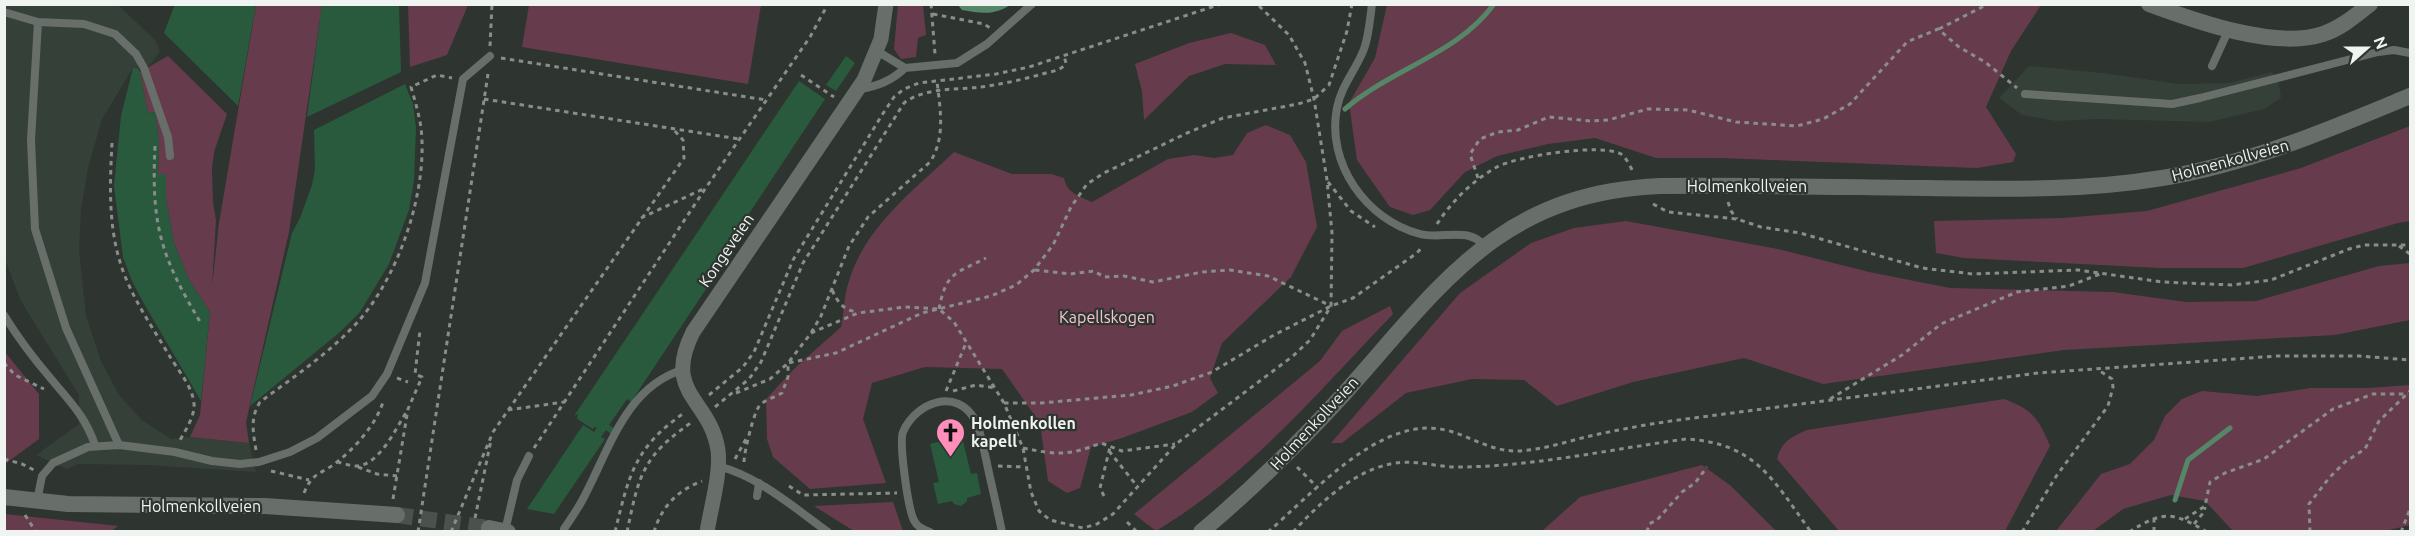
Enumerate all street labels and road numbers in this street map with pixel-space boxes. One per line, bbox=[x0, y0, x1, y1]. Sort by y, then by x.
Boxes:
street label: Holmenkollveien bbox=[2170, 136, 2290, 184]
street label: Holmenkollveien bbox=[1687, 177, 1807, 195]
street label: Kongeveien bbox=[695, 210, 757, 290]
street label: Holmenkollveien bbox=[1266, 373, 1362, 473]
street label: Holmenkollveien bbox=[141, 497, 261, 515]

